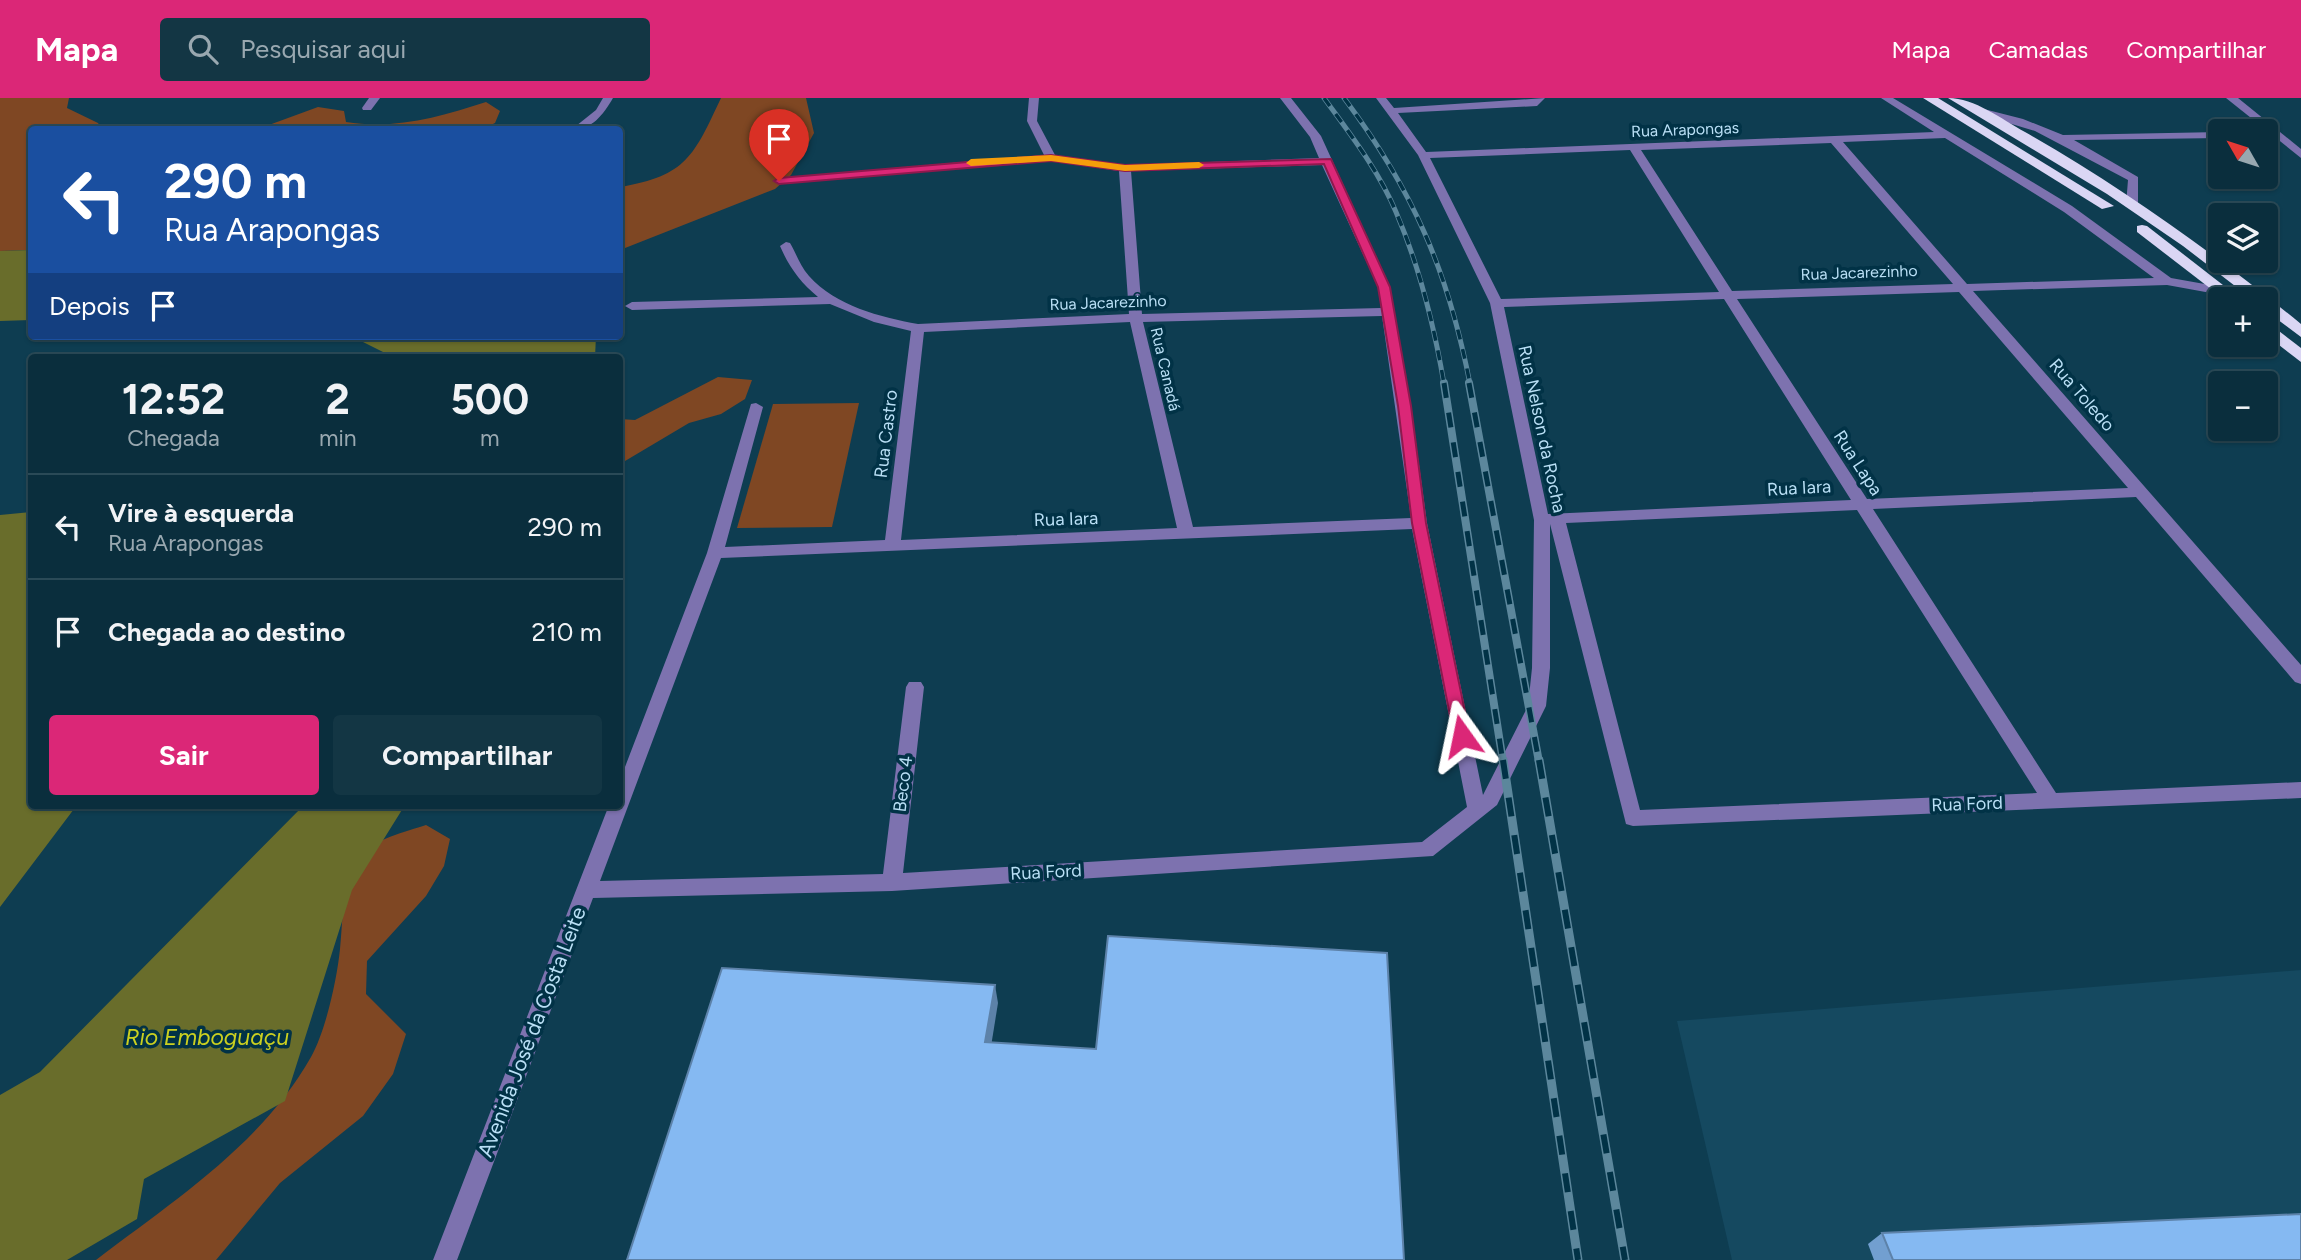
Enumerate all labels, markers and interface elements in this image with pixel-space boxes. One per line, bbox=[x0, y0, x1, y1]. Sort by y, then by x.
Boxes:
search box bbox=[160, 18, 650, 81]
text: Mapa bbox=[35, 30, 118, 69]
icon: search bbox=[184, 30, 222, 68]
text: Pesquisar aqui bbox=[240, 33, 406, 65]
text: Mapa bbox=[1891, 35, 1950, 64]
text: Camadas bbox=[1988, 35, 2088, 64]
text: Compartilhar bbox=[2126, 35, 2266, 64]
pin bbox=[749, 109, 809, 181]
street label: Rua Arapongas bbox=[1631, 118, 1739, 141]
north arrow bbox=[2208, 119, 2278, 189]
map controls bbox=[2208, 119, 2278, 441]
icon: arrive bbox=[760, 120, 798, 158]
text: 290 m bbox=[164, 151, 307, 210]
icon: left bbox=[49, 154, 140, 245]
button: layers bbox=[2208, 203, 2278, 273]
text: Rua Arapongas bbox=[164, 211, 380, 249]
street label: Rua Jacarezinho bbox=[1800, 261, 1918, 284]
icon: arrive bbox=[144, 287, 182, 325]
button: + bbox=[2208, 287, 2278, 357]
text: Depois bbox=[49, 290, 130, 322]
street label: Rua Jacarezinho bbox=[1049, 291, 1167, 314]
street label: Rua Canadá bbox=[1147, 325, 1184, 413]
street label: Rua Nelson da Rocha bbox=[1513, 343, 1571, 515]
street label: Rua Toledo bbox=[2045, 354, 2119, 436]
button: − bbox=[2208, 371, 2278, 441]
text: 12:52 bbox=[122, 374, 225, 425]
text: 2 bbox=[326, 374, 350, 425]
text: 500 bbox=[450, 374, 529, 425]
street label: Rua Castro bbox=[870, 389, 902, 479]
text: Chegada bbox=[127, 424, 220, 452]
text: min bbox=[319, 424, 357, 452]
text: m bbox=[480, 424, 500, 452]
street label: Rua Lapa bbox=[1829, 426, 1887, 500]
street label: Rua Iara bbox=[1766, 475, 1832, 501]
text: Vire à esquerda bbox=[108, 497, 294, 529]
street label: Rua Iara bbox=[1034, 507, 1098, 531]
icon: left bbox=[49, 508, 87, 546]
text: 290 m bbox=[528, 511, 602, 543]
text: Rua Arapongas bbox=[108, 529, 263, 557]
icon: arrive bbox=[49, 613, 87, 651]
text: Chegada ao destino bbox=[108, 616, 345, 648]
text: 210 m bbox=[532, 616, 602, 648]
position arrow bbox=[1425, 699, 1499, 773]
button: Sair bbox=[49, 715, 319, 795]
button: Compartilhar bbox=[333, 715, 602, 795]
street label: Beco 4 bbox=[889, 755, 917, 813]
street label: Rua Ford bbox=[1931, 792, 2003, 816]
street label: Rua Ford bbox=[1010, 859, 1082, 885]
street label: Avenida José da Costa Leite bbox=[472, 903, 591, 1160]
water label: Rio Emboguaçu bbox=[125, 1023, 289, 1051]

